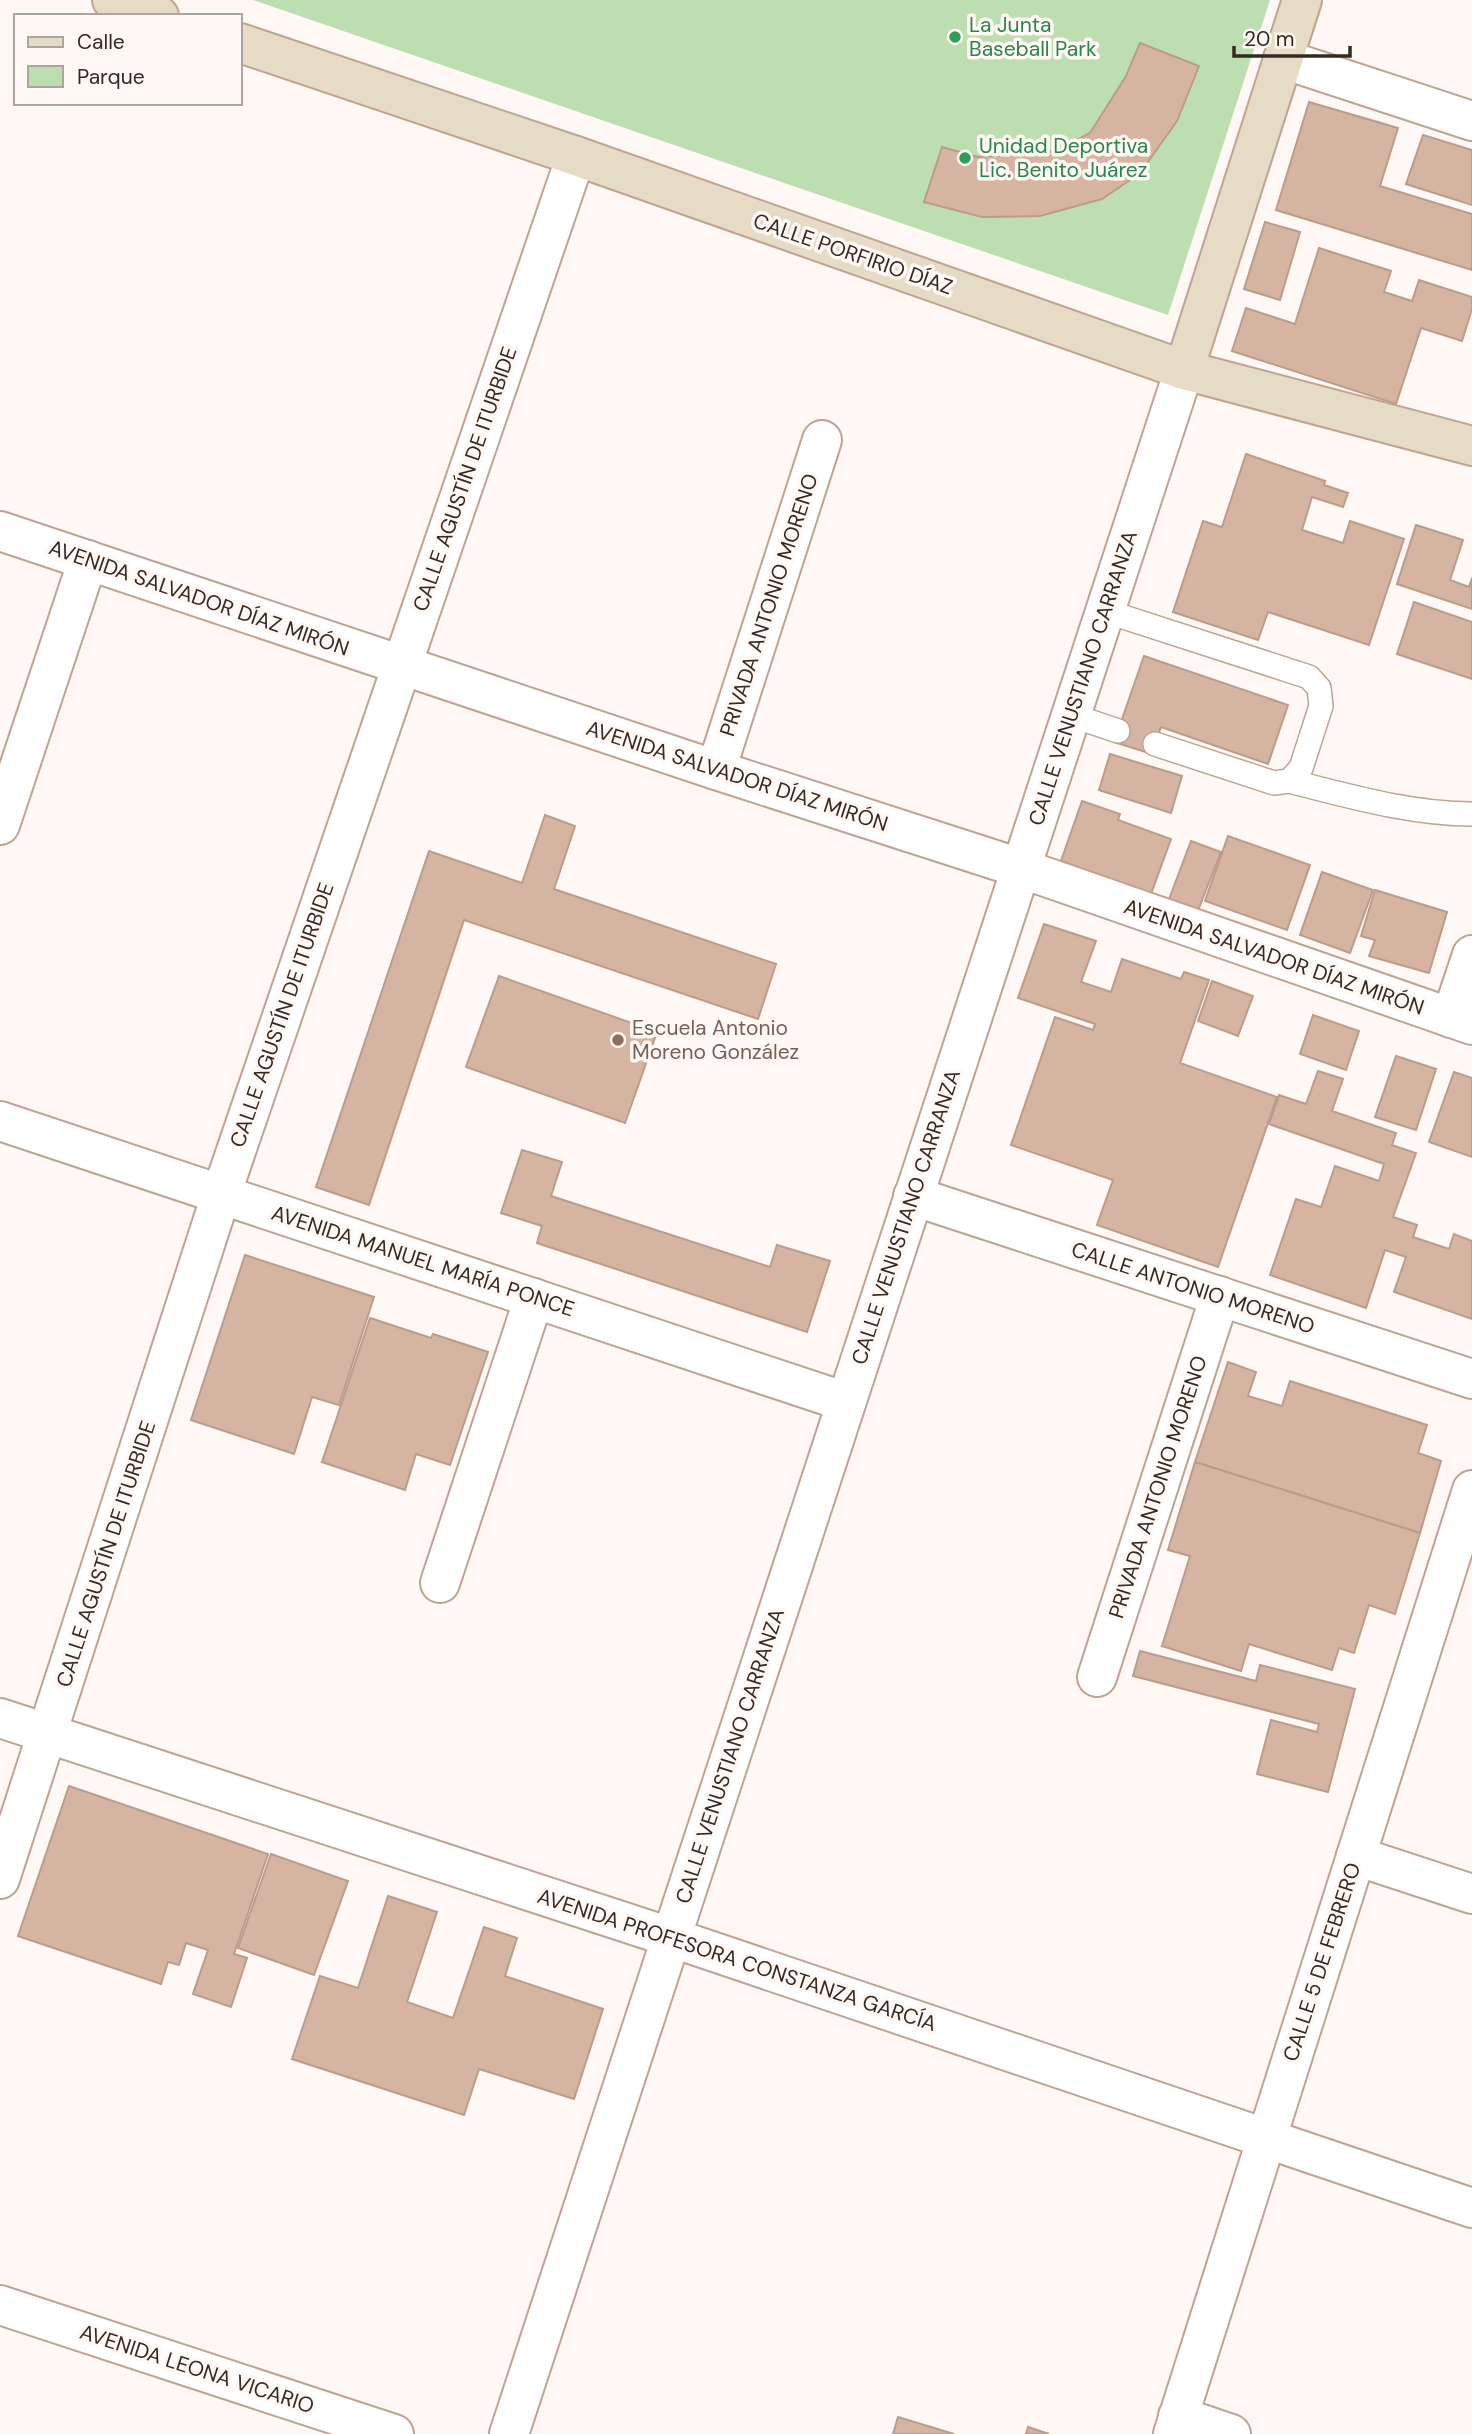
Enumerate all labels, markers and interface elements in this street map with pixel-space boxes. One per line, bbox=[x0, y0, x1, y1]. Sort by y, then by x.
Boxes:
place label: La Junta Baseball Park bbox=[969, 11, 1097, 63]
legend bbox=[14, 14, 242, 105]
scale bar bbox=[1234, 14, 1350, 58]
text: 20 m bbox=[1244, 25, 1295, 53]
text: Calle bbox=[77, 28, 125, 56]
marker: La Junta Baseball Park bbox=[947, 29, 963, 45]
text: Parque bbox=[77, 63, 145, 91]
place label: Unidad Deportiva Lic. Benito Juárez bbox=[979, 132, 1148, 184]
marker: Unidad Deportiva Lic. Benito Juárez bbox=[957, 150, 973, 166]
street label: CALLE PORFIRIO DÍAZ bbox=[750, 207, 956, 301]
street label: CALLE AGUSTÍN DE ITURBIDE bbox=[406, 343, 524, 615]
street label: PRIVADA ANTONIO MORENO bbox=[713, 470, 825, 740]
street label: CALLE VENUSTIANO CARRANZA bbox=[1022, 527, 1144, 829]
street label: AVENIDA SALVADOR DÍAZ MIRÓN bbox=[45, 533, 353, 663]
street label: AVENIDA SALVADOR DÍAZ MIRÓN bbox=[583, 714, 891, 838]
street label: CALLE AGUSTÍN DE ITURBIDE bbox=[223, 879, 341, 1151]
street label: AVENIDA SALVADOR DÍAZ MIRÓN bbox=[1120, 892, 1428, 1022]
place label: Escuela Antonio Moreno González bbox=[632, 1014, 799, 1066]
marker: Escuela Antonio Moreno González bbox=[610, 1032, 626, 1048]
street label: CALLE VENUSTIANO CARRANZA bbox=[845, 1066, 967, 1368]
street label: AVENIDA MANUEL MARÍA PONCE bbox=[268, 1199, 578, 1323]
street label: CALLE ANTONIO MORENO bbox=[1068, 1235, 1318, 1341]
street label: PRIVADA ANTONIO MORENO bbox=[1102, 1352, 1214, 1622]
street label: CALLE AGUSTÍN DE ITURBIDE bbox=[50, 1417, 162, 1691]
street label: CALLE VENUSTIANO CARRANZA bbox=[669, 1605, 791, 1907]
street label: CALLE 5 DE FEBRERO bbox=[1277, 1859, 1367, 2065]
street label: AVENIDA PROFESORA CONSTANZA GARCÍA bbox=[534, 1882, 940, 2038]
street label: AVENIDA LEONA VICARIO bbox=[76, 2318, 318, 2420]

